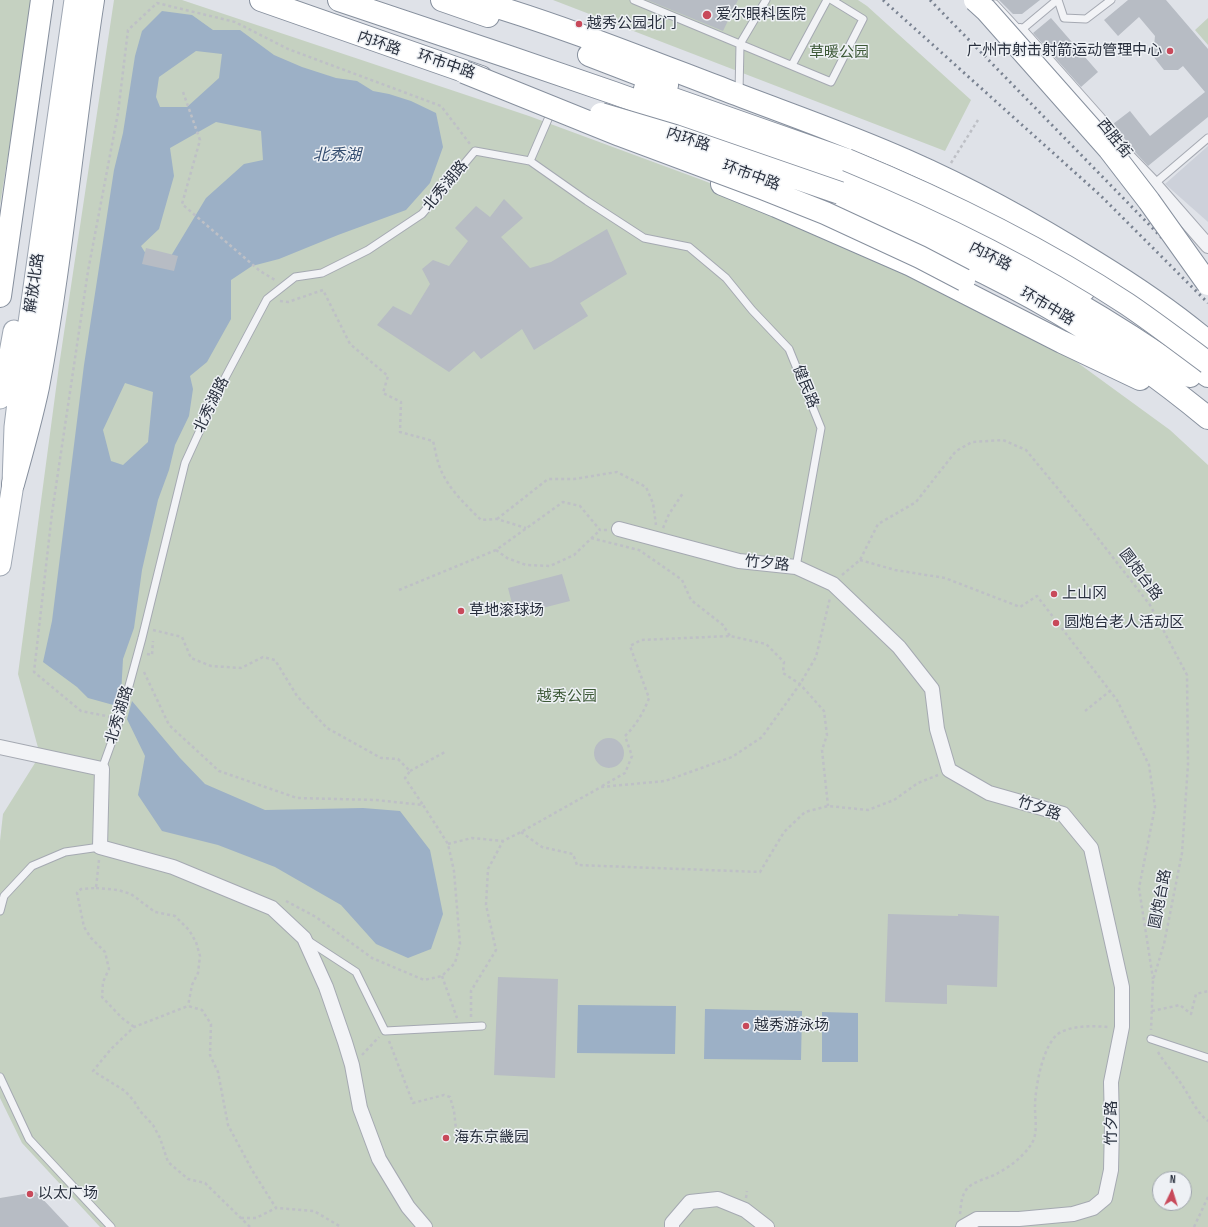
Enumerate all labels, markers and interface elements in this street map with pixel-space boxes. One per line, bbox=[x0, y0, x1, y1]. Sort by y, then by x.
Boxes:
place label: 爱尔眼科医院 bbox=[716, 6, 806, 24]
marker: 爱尔眼科医院 bbox=[701, 9, 713, 21]
place label: 越秀公园北门 bbox=[587, 15, 677, 33]
marker: 越秀公园北门 bbox=[574, 19, 584, 29]
street label: 内环路 bbox=[355, 28, 403, 60]
place label: 广州市射击射箭运动管理中心 bbox=[967, 42, 1162, 60]
park label: 草暖公园 bbox=[809, 44, 869, 62]
marker: 广州市射击射箭运动管理中心 bbox=[1165, 46, 1175, 56]
street label: 环市中路 bbox=[415, 47, 477, 83]
street label: 西胜街 bbox=[1093, 116, 1135, 162]
street label: 内环路 bbox=[664, 124, 712, 156]
water label: 北秀湖 bbox=[313, 146, 361, 166]
street label: 北秀湖路 bbox=[420, 157, 472, 215]
street label: 环市中路 bbox=[720, 157, 782, 195]
street label: 内环路 bbox=[966, 239, 1014, 275]
street label: 解放北路 bbox=[22, 252, 48, 314]
street label: 环市中路 bbox=[1017, 284, 1077, 330]
street label: 健民路 bbox=[788, 363, 822, 411]
street label: 北秀湖路 bbox=[191, 374, 233, 436]
street label: 圆炮台路 bbox=[1115, 546, 1165, 604]
street label: 竹夕路 bbox=[744, 553, 790, 575]
place label: 上山冈 bbox=[1062, 585, 1107, 603]
marker: 上山冈 bbox=[1049, 589, 1059, 599]
place label: 草地滚球场 bbox=[469, 602, 544, 620]
marker: 草地滚球场 bbox=[456, 606, 466, 616]
place label: 圆炮台老人活动区 bbox=[1064, 614, 1184, 632]
marker: 圆炮台老人活动区 bbox=[1051, 618, 1061, 628]
street label: 北秀湖路 bbox=[103, 684, 137, 746]
park label: 越秀公园 bbox=[537, 688, 597, 706]
street label: 竹夕路 bbox=[1015, 793, 1063, 825]
street label: 圆炮台路 bbox=[1146, 868, 1176, 930]
place label: 越秀游泳场 bbox=[754, 1017, 829, 1035]
marker: 越秀游泳场 bbox=[741, 1021, 751, 1031]
street label: 竹夕路 bbox=[1103, 1101, 1121, 1145]
place label: 海东京畿园 bbox=[454, 1129, 529, 1147]
marker: 海东京畿园 bbox=[441, 1133, 451, 1143]
north arrow bbox=[1152, 1171, 1192, 1211]
text: N bbox=[1169, 1173, 1176, 1186]
place label: 以太广场 bbox=[38, 1185, 98, 1203]
marker: 以太广场 bbox=[25, 1189, 35, 1199]

